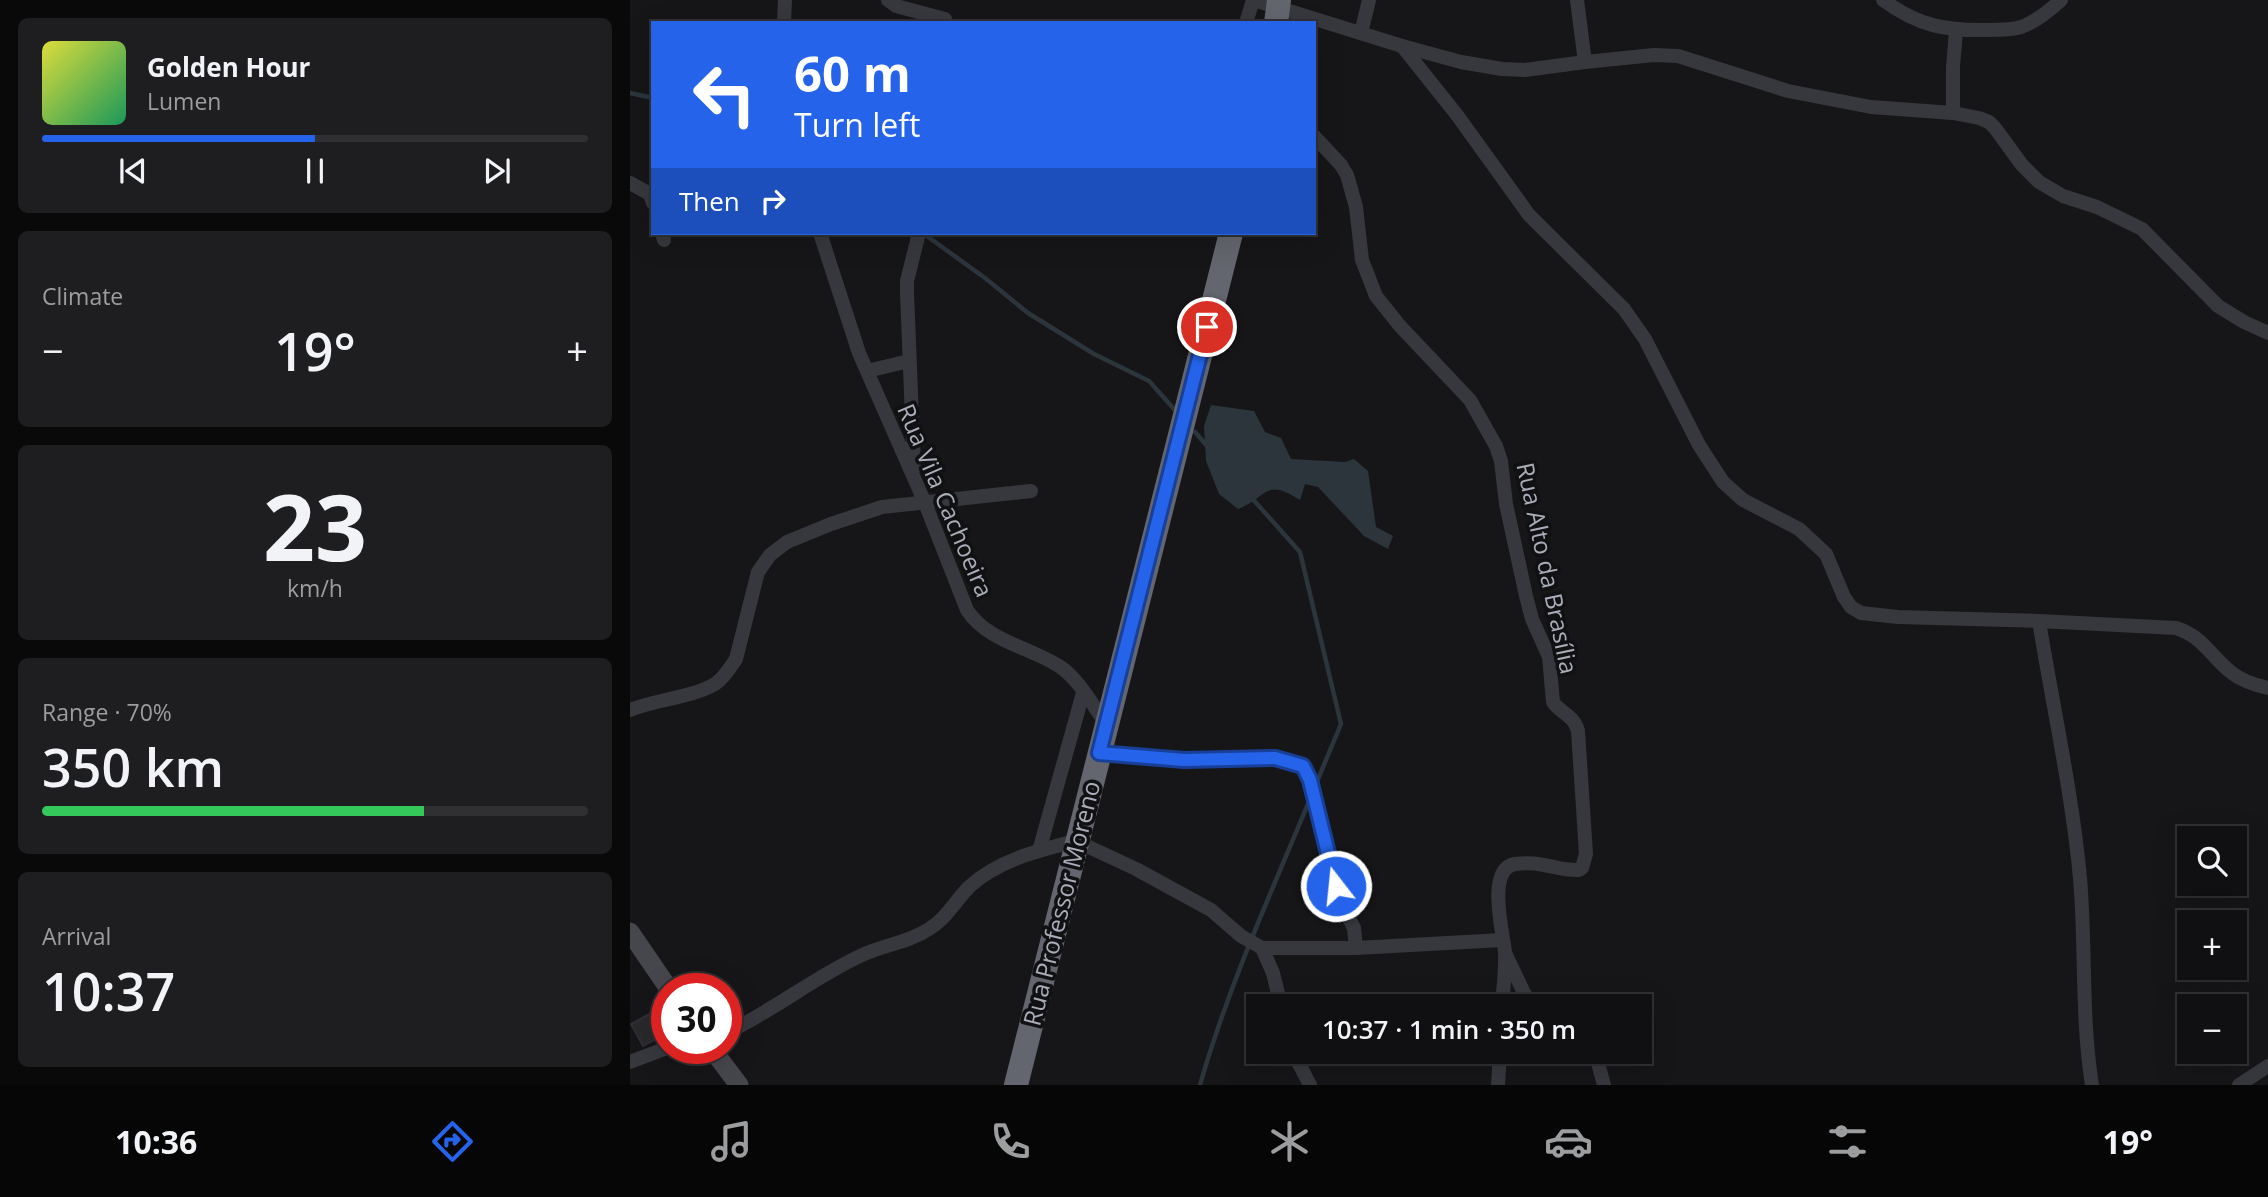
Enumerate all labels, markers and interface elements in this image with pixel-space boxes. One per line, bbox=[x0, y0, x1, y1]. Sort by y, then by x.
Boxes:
text: 60 m bbox=[794, 40, 911, 106]
text: Golden Hour bbox=[147, 49, 310, 85]
icon: left bbox=[679, 49, 770, 140]
text: Lumen bbox=[147, 85, 221, 117]
text: Turn left bbox=[794, 103, 920, 146]
icon: previous bbox=[114, 152, 152, 190]
icon: pause bbox=[296, 152, 334, 190]
icon: next bbox=[478, 152, 516, 190]
icon: right bbox=[754, 182, 792, 220]
text: Then bbox=[679, 183, 740, 219]
text: Climate bbox=[42, 280, 123, 312]
pin bbox=[1177, 297, 1237, 357]
icon: arrive bbox=[1188, 308, 1226, 346]
text: 19° bbox=[274, 315, 356, 386]
text: − bbox=[42, 324, 64, 376]
text: + bbox=[566, 324, 588, 376]
street label: Rua Vila Cachoeira bbox=[890, 398, 1002, 602]
street label: Rua Alto da Brasília bbox=[1509, 459, 1587, 677]
text: 23 bbox=[263, 464, 367, 588]
text: km/h bbox=[287, 572, 343, 604]
text: Range · 70% bbox=[42, 696, 172, 728]
text: 350 km bbox=[42, 731, 224, 802]
street label: Rua Professor Moreno bbox=[1015, 777, 1107, 1029]
map controls bbox=[2177, 826, 2247, 1064]
button: search bbox=[2177, 826, 2247, 896]
position arrow bbox=[1299, 849, 1373, 923]
button: + bbox=[2177, 910, 2247, 980]
text: Arrival bbox=[42, 920, 111, 952]
text: 10:37 bbox=[42, 955, 175, 1026]
speed limit sign: 30 bbox=[651, 973, 742, 1064]
button: − bbox=[2177, 994, 2247, 1064]
text: 10:37 · 1 min · 350 m bbox=[1322, 1011, 1576, 1047]
icon: directions bbox=[428, 1117, 477, 1166]
icon: music bbox=[707, 1117, 756, 1166]
icon: phone bbox=[986, 1117, 1035, 1166]
icon: climate bbox=[1265, 1117, 1314, 1166]
icon: car bbox=[1544, 1117, 1593, 1166]
icon: filters bbox=[1823, 1117, 1872, 1166]
text: 10:36 bbox=[115, 1120, 197, 1163]
text: 19° bbox=[2103, 1120, 2153, 1163]

